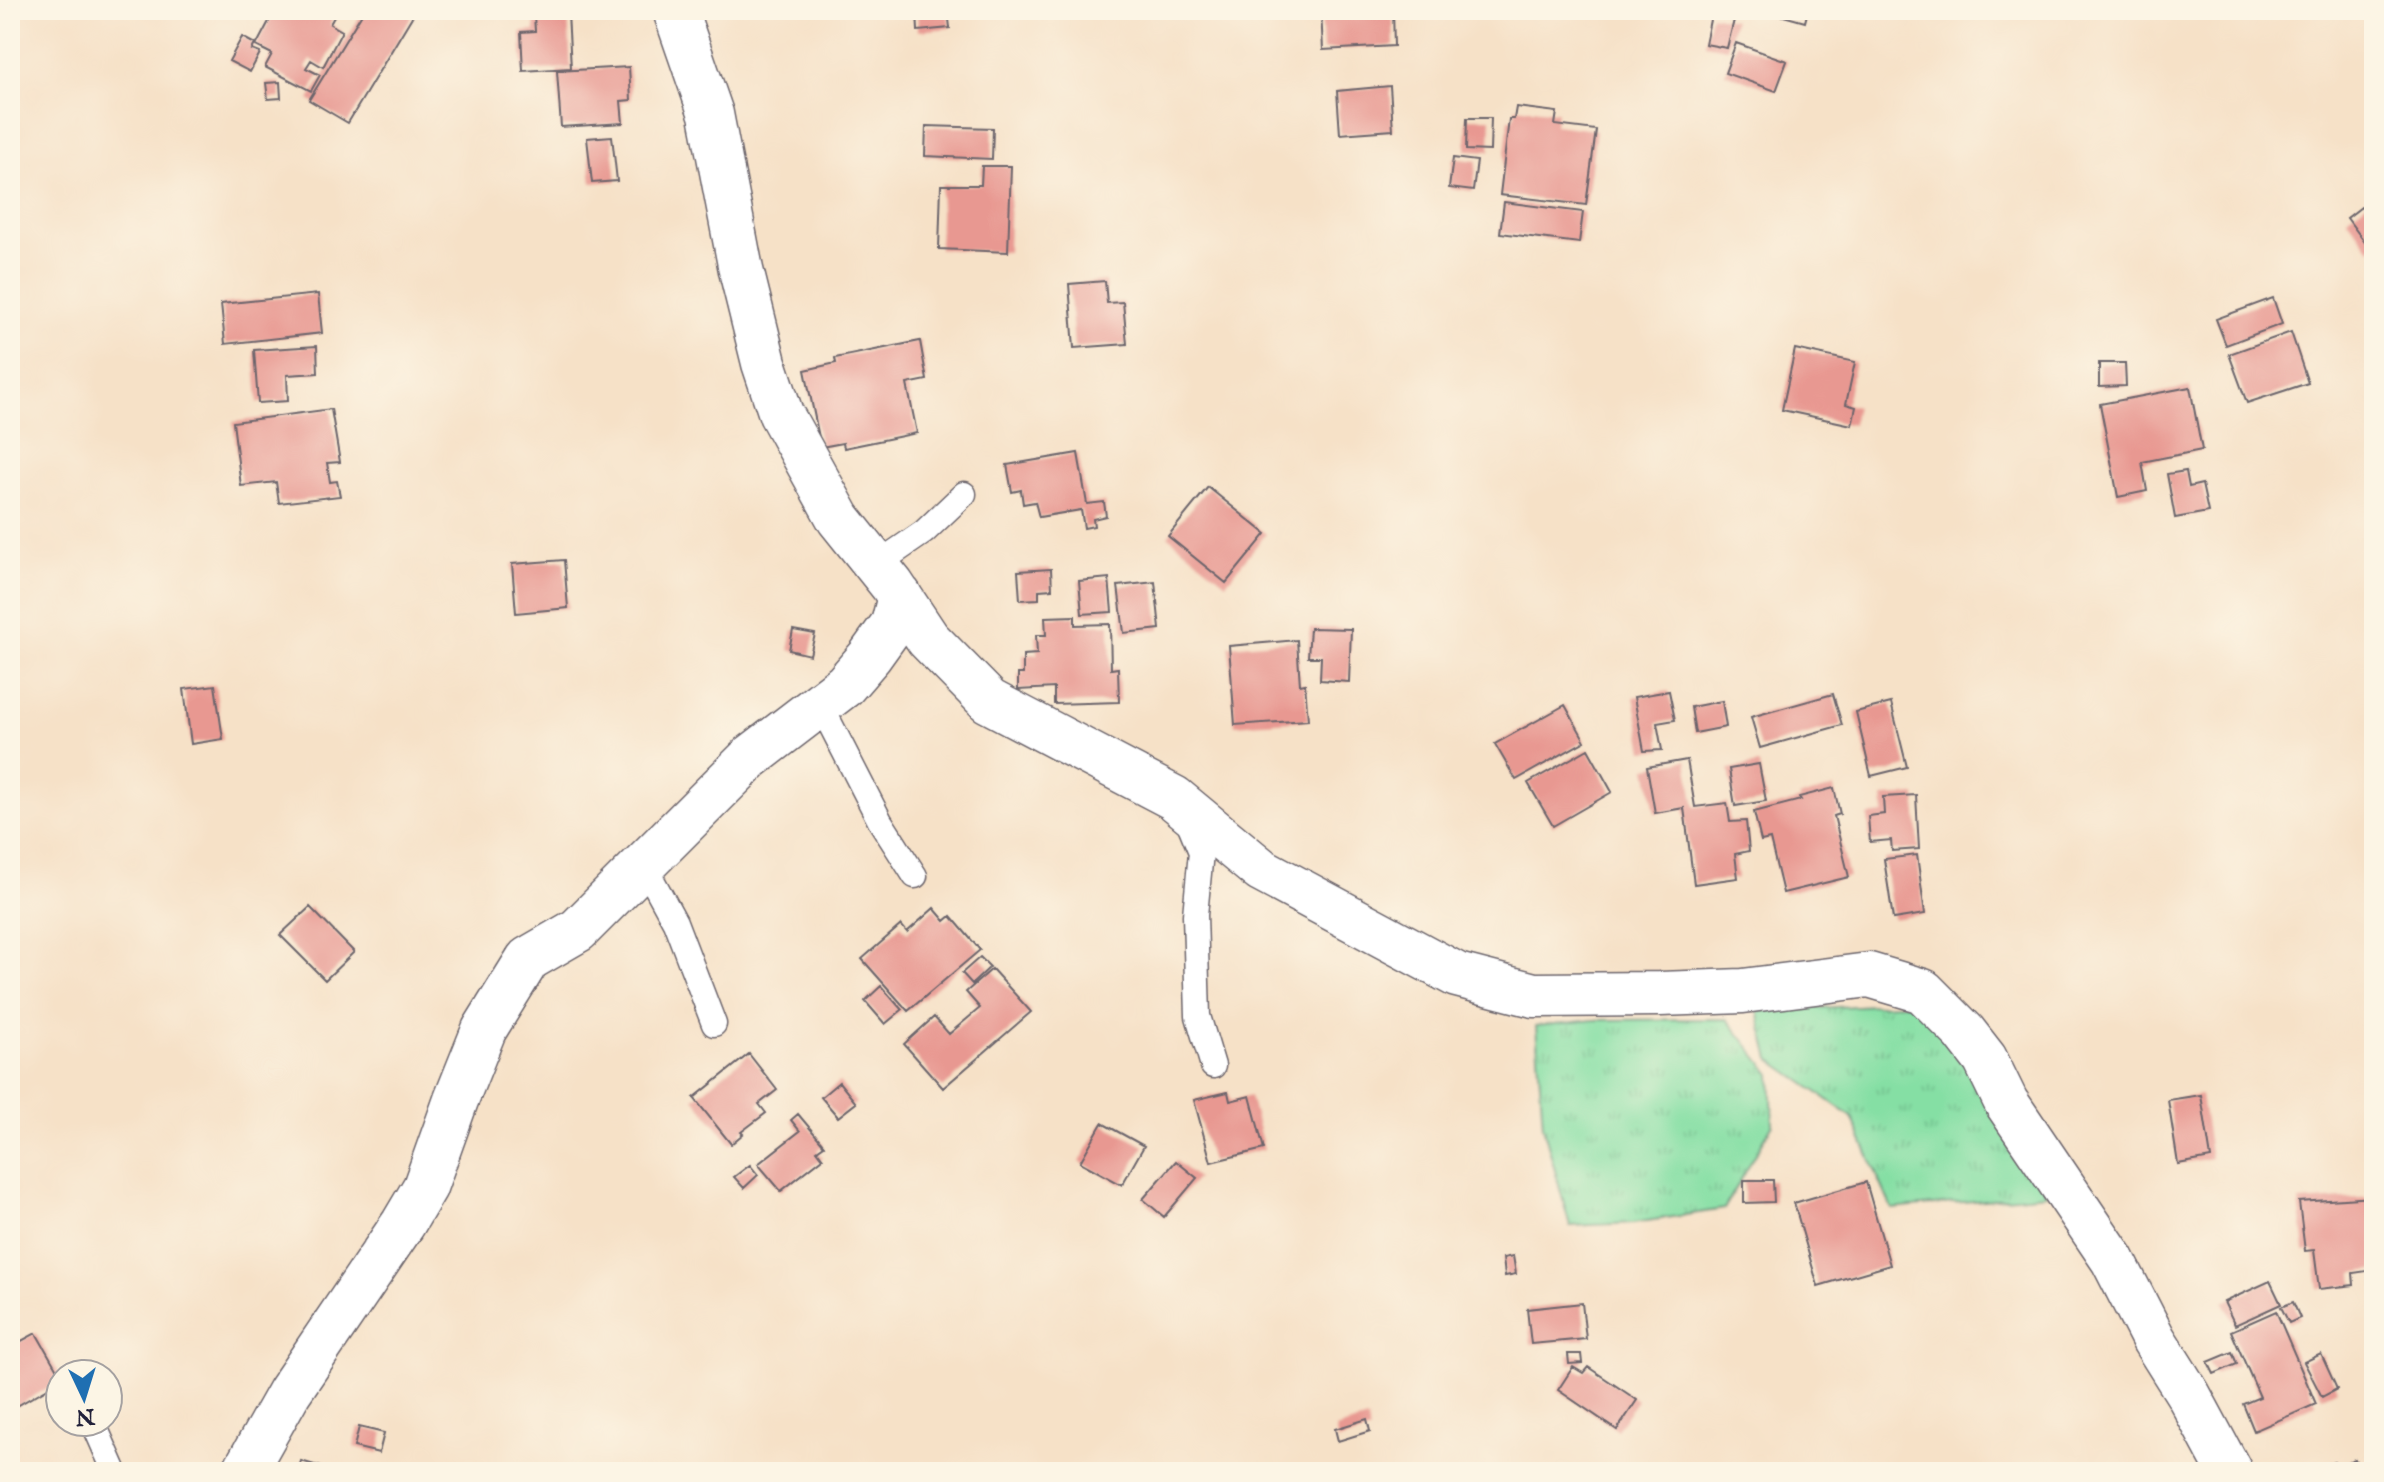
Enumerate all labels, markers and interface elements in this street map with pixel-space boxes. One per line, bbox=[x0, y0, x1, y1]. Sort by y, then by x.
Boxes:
north arrow bbox=[44, 1358, 124, 1438]
text: N bbox=[75, 1401, 97, 1431]

